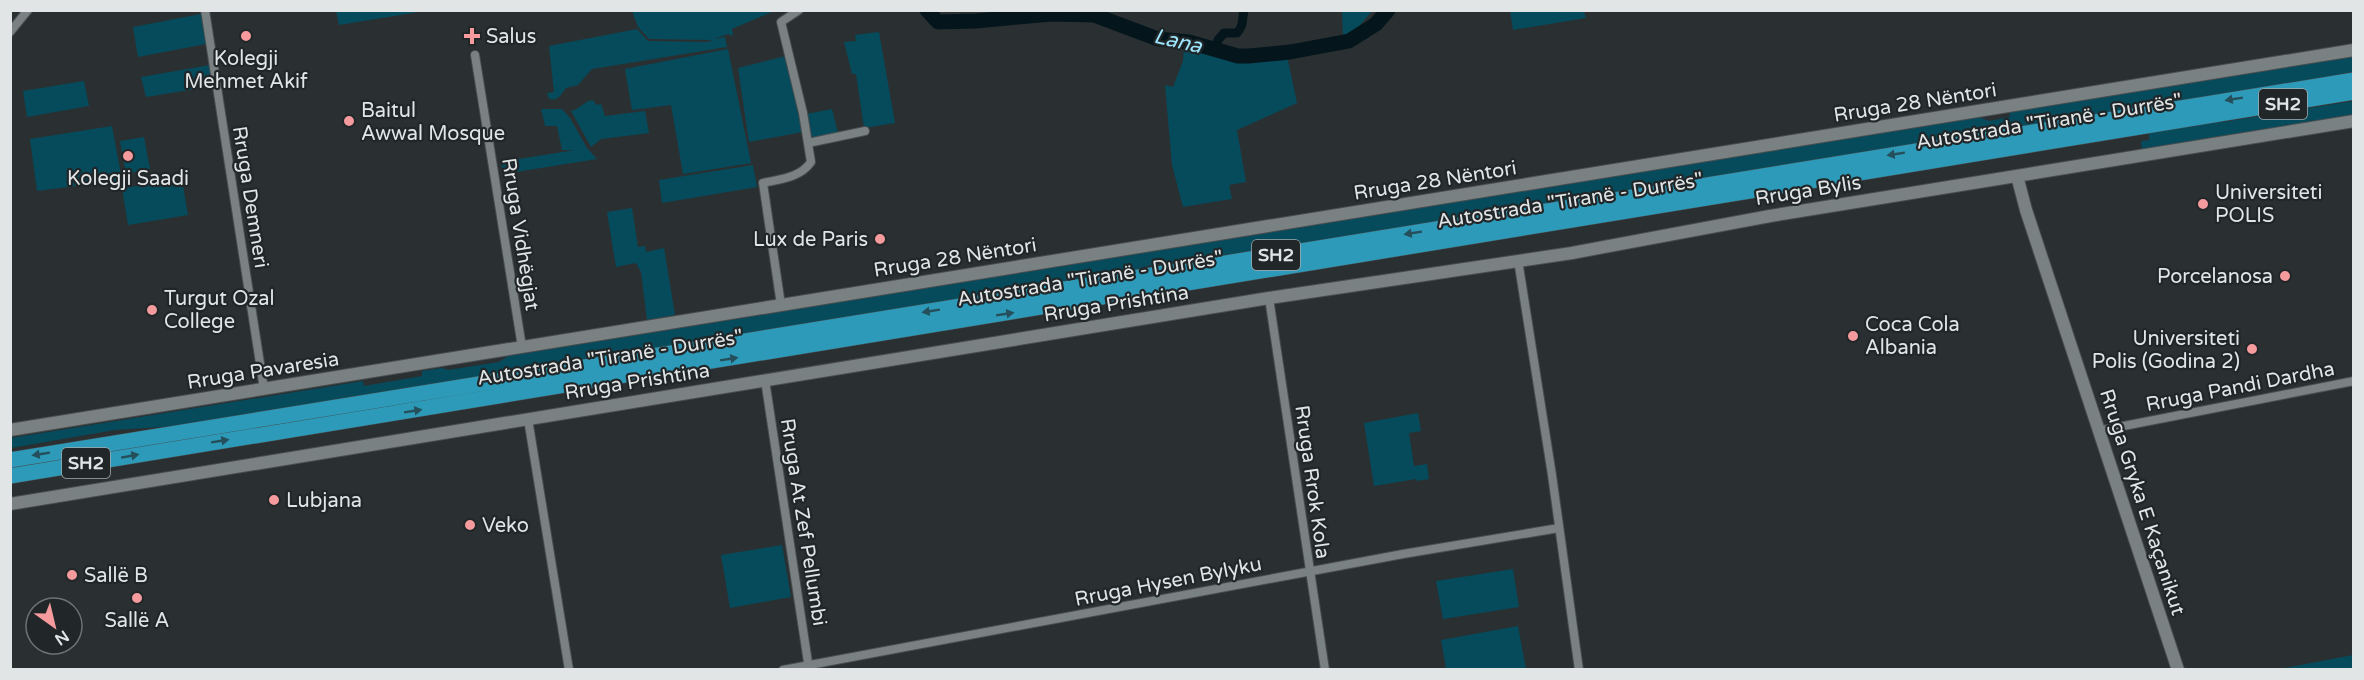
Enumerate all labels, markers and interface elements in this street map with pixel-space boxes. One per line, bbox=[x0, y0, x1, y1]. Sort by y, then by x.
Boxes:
water label: Lana bbox=[1151, 24, 1205, 59]
place label: Salus bbox=[486, 25, 536, 49]
marker: Salus bbox=[463, 27, 481, 45]
marker: Kolegji Mehmet Akif bbox=[239, 29, 253, 43]
place label: Kolegji Mehmet Akif bbox=[184, 47, 308, 94]
street label: Rruga 28 Nëntori bbox=[1832, 78, 1998, 128]
street label: Autostrada "Tiranë - Durrës" bbox=[1914, 89, 2184, 155]
road number: SH2 bbox=[2259, 89, 2307, 119]
one-way arrow bbox=[2224, 95, 2243, 104]
place label: Baitul Awwal Mosque bbox=[361, 99, 505, 146]
marker: Baitul Awwal Mosque bbox=[342, 114, 356, 128]
street label: Rruga Demneri bbox=[227, 124, 273, 270]
marker: Kolegji Saadi bbox=[121, 149, 135, 163]
one-way arrow bbox=[1886, 150, 1905, 159]
street label: Rruga Vidhëgjat bbox=[496, 156, 544, 313]
street label: Rruga 28 Nëntori bbox=[1352, 156, 1518, 206]
place label: Kolegji Saadi bbox=[67, 167, 189, 191]
street label: Autostrada "Tiranë - Durrës" bbox=[1435, 168, 1705, 234]
street label: Rruga Bylis bbox=[1753, 171, 1863, 211]
place label: Universiteti POLIS bbox=[2215, 181, 2322, 228]
marker: Universiteti POLIS bbox=[2196, 197, 2210, 211]
place label: Lux de Paris bbox=[753, 228, 868, 252]
one-way arrow bbox=[1404, 228, 1423, 237]
marker: Lux de Paris bbox=[873, 232, 887, 246]
street label: Rruga 28 Nëntori bbox=[872, 233, 1038, 283]
road number: SH2 bbox=[1252, 240, 1300, 270]
street label: Autostrada "Tiranë - Durrës" bbox=[955, 246, 1225, 312]
place label: Porcelanosa bbox=[2157, 265, 2273, 289]
marker: Porcelanosa bbox=[2278, 269, 2292, 283]
street label: Rruga Prishtina bbox=[1042, 281, 1190, 327]
place label: Turgut Ozal College bbox=[164, 287, 275, 334]
marker: Turgut Ozal College bbox=[145, 303, 159, 317]
one-way arrow bbox=[921, 307, 940, 316]
one-way arrow bbox=[995, 309, 1014, 318]
place label: Coca Cola Albania bbox=[1865, 313, 1960, 360]
street label: Autostrada "Tiranë - Durrës" bbox=[475, 325, 745, 391]
place label: Universiteti Polis (Godina 2) bbox=[2092, 327, 2240, 374]
marker: Coca Cola Albania bbox=[1846, 329, 1860, 343]
marker: Universiteti Polis (Godina 2) bbox=[2245, 342, 2259, 356]
street label: Rruga Pavaresia bbox=[186, 347, 341, 395]
one-way arrow bbox=[720, 354, 739, 363]
street label: Rruga Pandi Dardha bbox=[2144, 357, 2337, 417]
street label: Rruga Prishtina bbox=[563, 359, 711, 405]
street label: Rruga Gryka E Kaçanikut bbox=[2094, 386, 2190, 619]
street label: Rruga Rrok Kola bbox=[1289, 404, 1335, 560]
one-way arrow bbox=[403, 406, 422, 415]
street label: Rruga At Zef Pellumbi bbox=[775, 417, 831, 628]
one-way arrow bbox=[211, 437, 230, 446]
road number: SH2 bbox=[62, 448, 110, 478]
one-way arrow bbox=[32, 450, 51, 459]
one-way arrow bbox=[121, 451, 140, 460]
place label: Lubjana bbox=[286, 489, 362, 513]
marker: Lubjana bbox=[267, 493, 281, 507]
place label: Veko bbox=[482, 514, 529, 538]
marker: Veko bbox=[463, 518, 477, 532]
street label: Rruga Hysen Bylyku bbox=[1073, 552, 1264, 612]
place label: Sallë B bbox=[84, 564, 148, 588]
marker: Sallë B bbox=[65, 568, 79, 582]
marker: Sallë A bbox=[130, 591, 144, 605]
north arrow bbox=[24, 596, 84, 656]
place label: Sallë A bbox=[105, 609, 169, 633]
text: N bbox=[51, 626, 73, 649]

